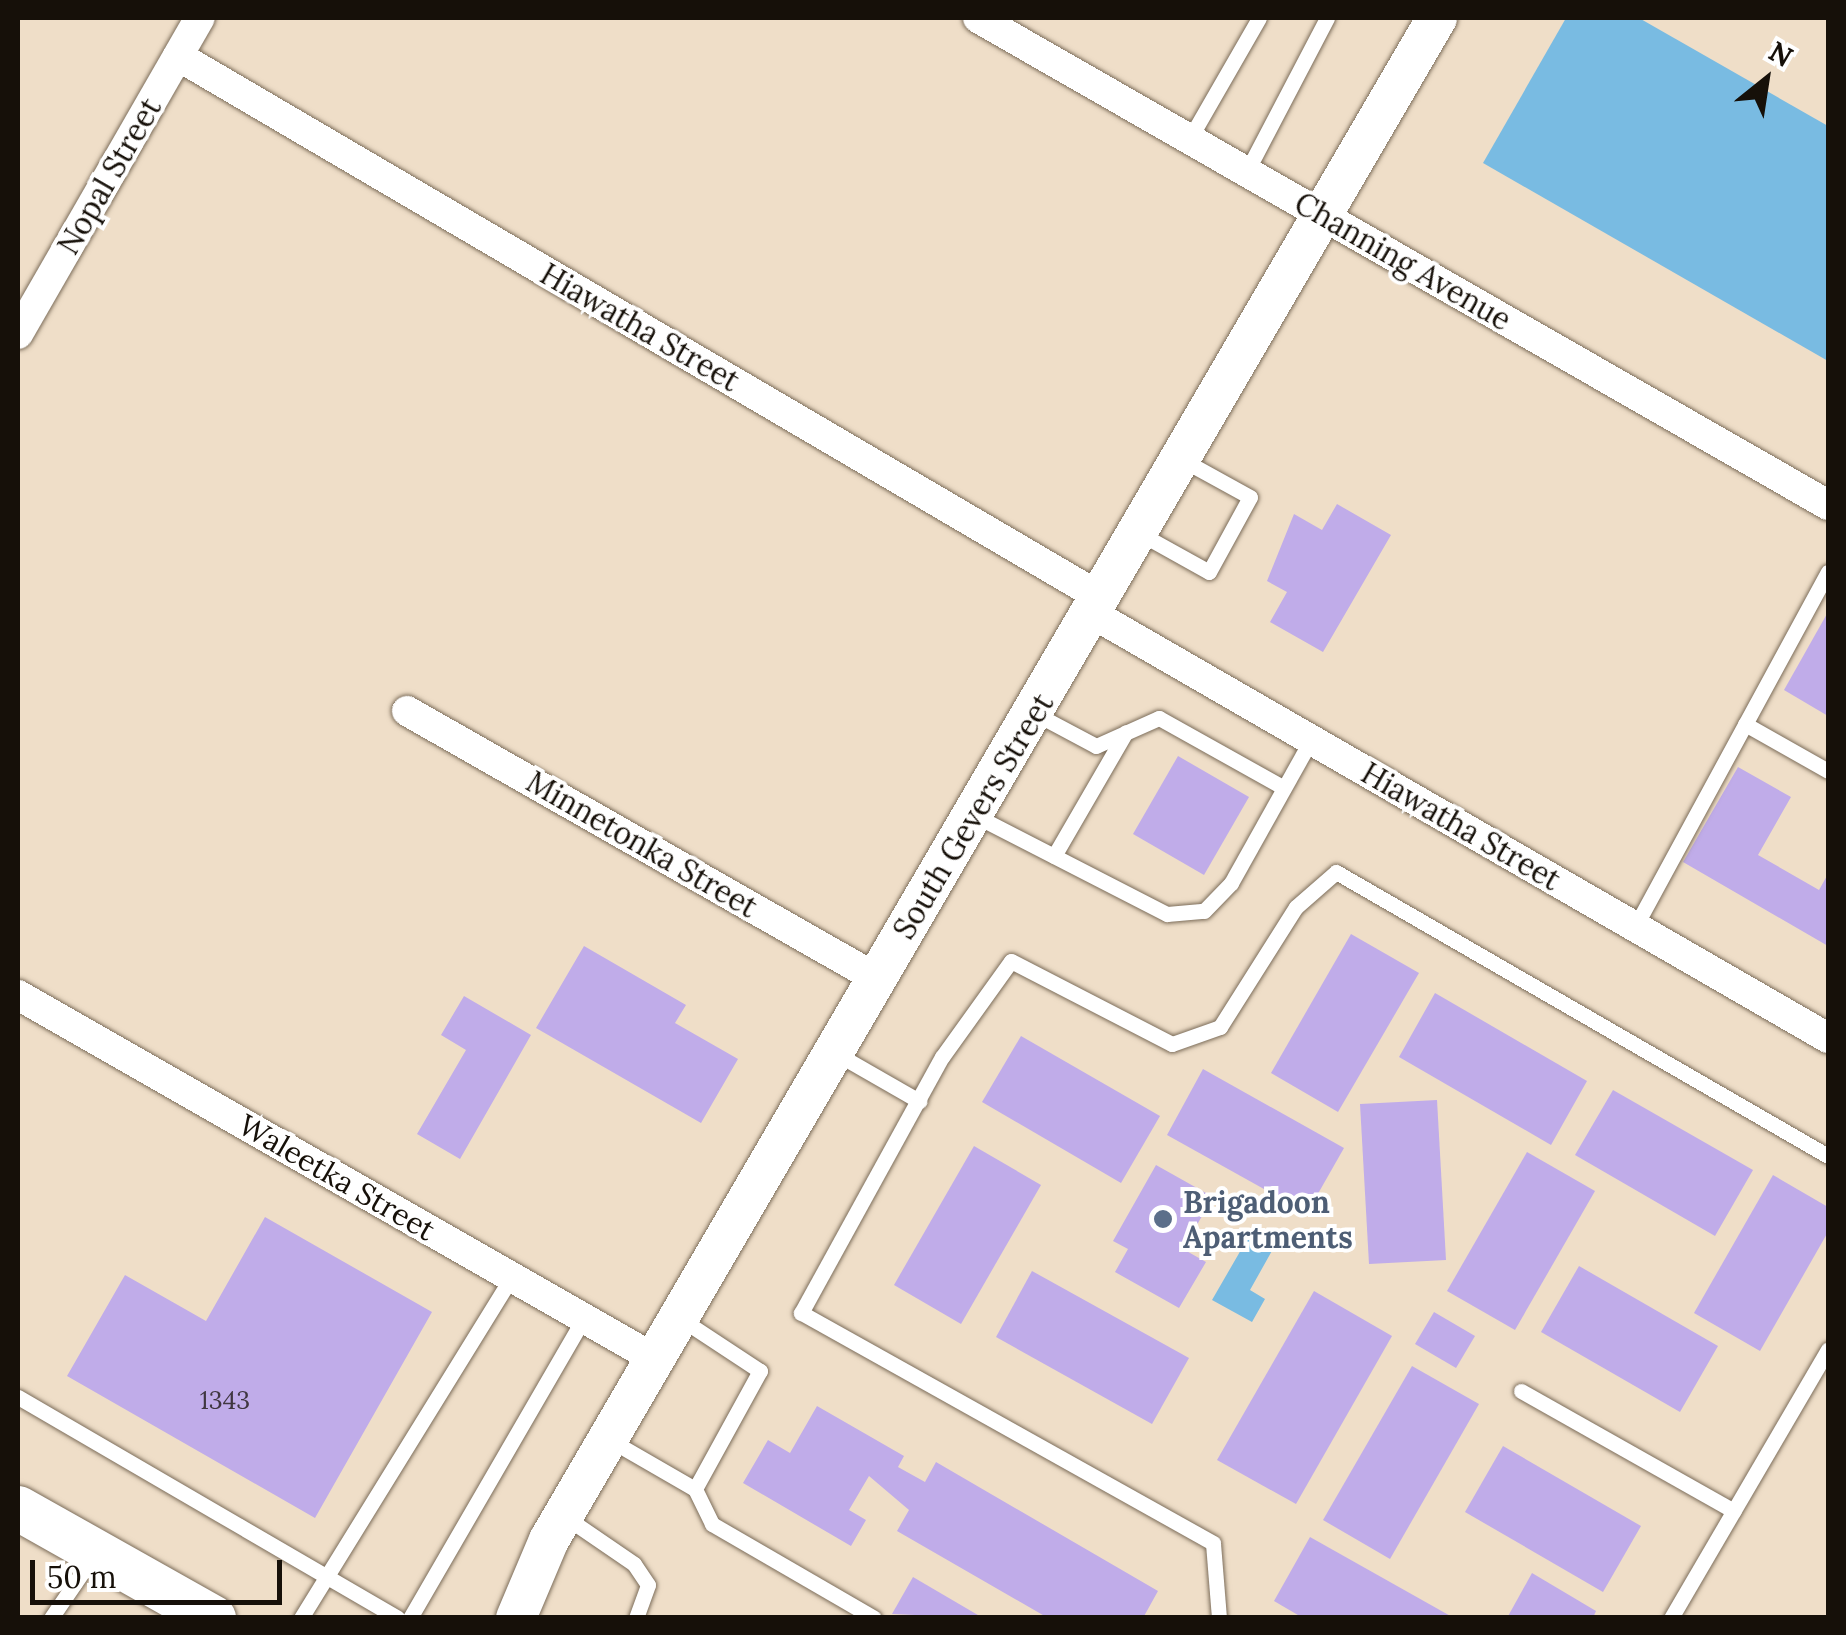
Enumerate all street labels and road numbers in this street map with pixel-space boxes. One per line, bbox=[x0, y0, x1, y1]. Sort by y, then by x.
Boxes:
street label: Nopal Street bbox=[50, 91, 168, 261]
street label: Channing Avenue bbox=[1288, 184, 1518, 338]
street label: Hiawatha Street bbox=[534, 255, 746, 399]
street label: South Gevers Street bbox=[885, 687, 1061, 945]
street label: Hiawatha Street bbox=[1355, 754, 1567, 898]
street label: Minnetonka Street bbox=[520, 763, 764, 925]
street label: Waleetka Street bbox=[232, 1106, 442, 1248]

